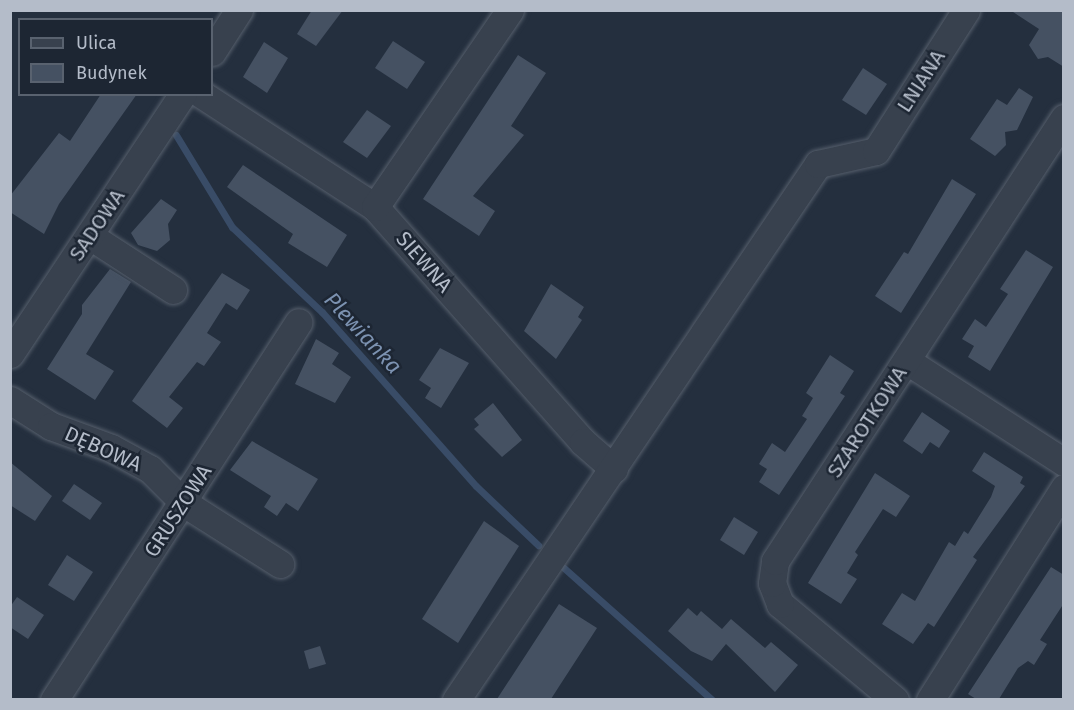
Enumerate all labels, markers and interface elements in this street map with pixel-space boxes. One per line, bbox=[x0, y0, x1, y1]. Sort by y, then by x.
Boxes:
legend bbox=[18, 18, 213, 96]
text: Ulica bbox=[76, 32, 116, 54]
street label: LNIANA bbox=[892, 45, 950, 117]
text: Budynek bbox=[76, 62, 147, 84]
street label: SADOWA bbox=[64, 184, 130, 266]
street label: SIEWNA bbox=[391, 226, 457, 298]
water label: Plewianka bbox=[319, 287, 407, 379]
street label: SZAROTKOWA bbox=[822, 362, 912, 482]
street label: DĘBOWA bbox=[61, 421, 145, 477]
street label: GRUSZOWA bbox=[139, 460, 217, 562]

